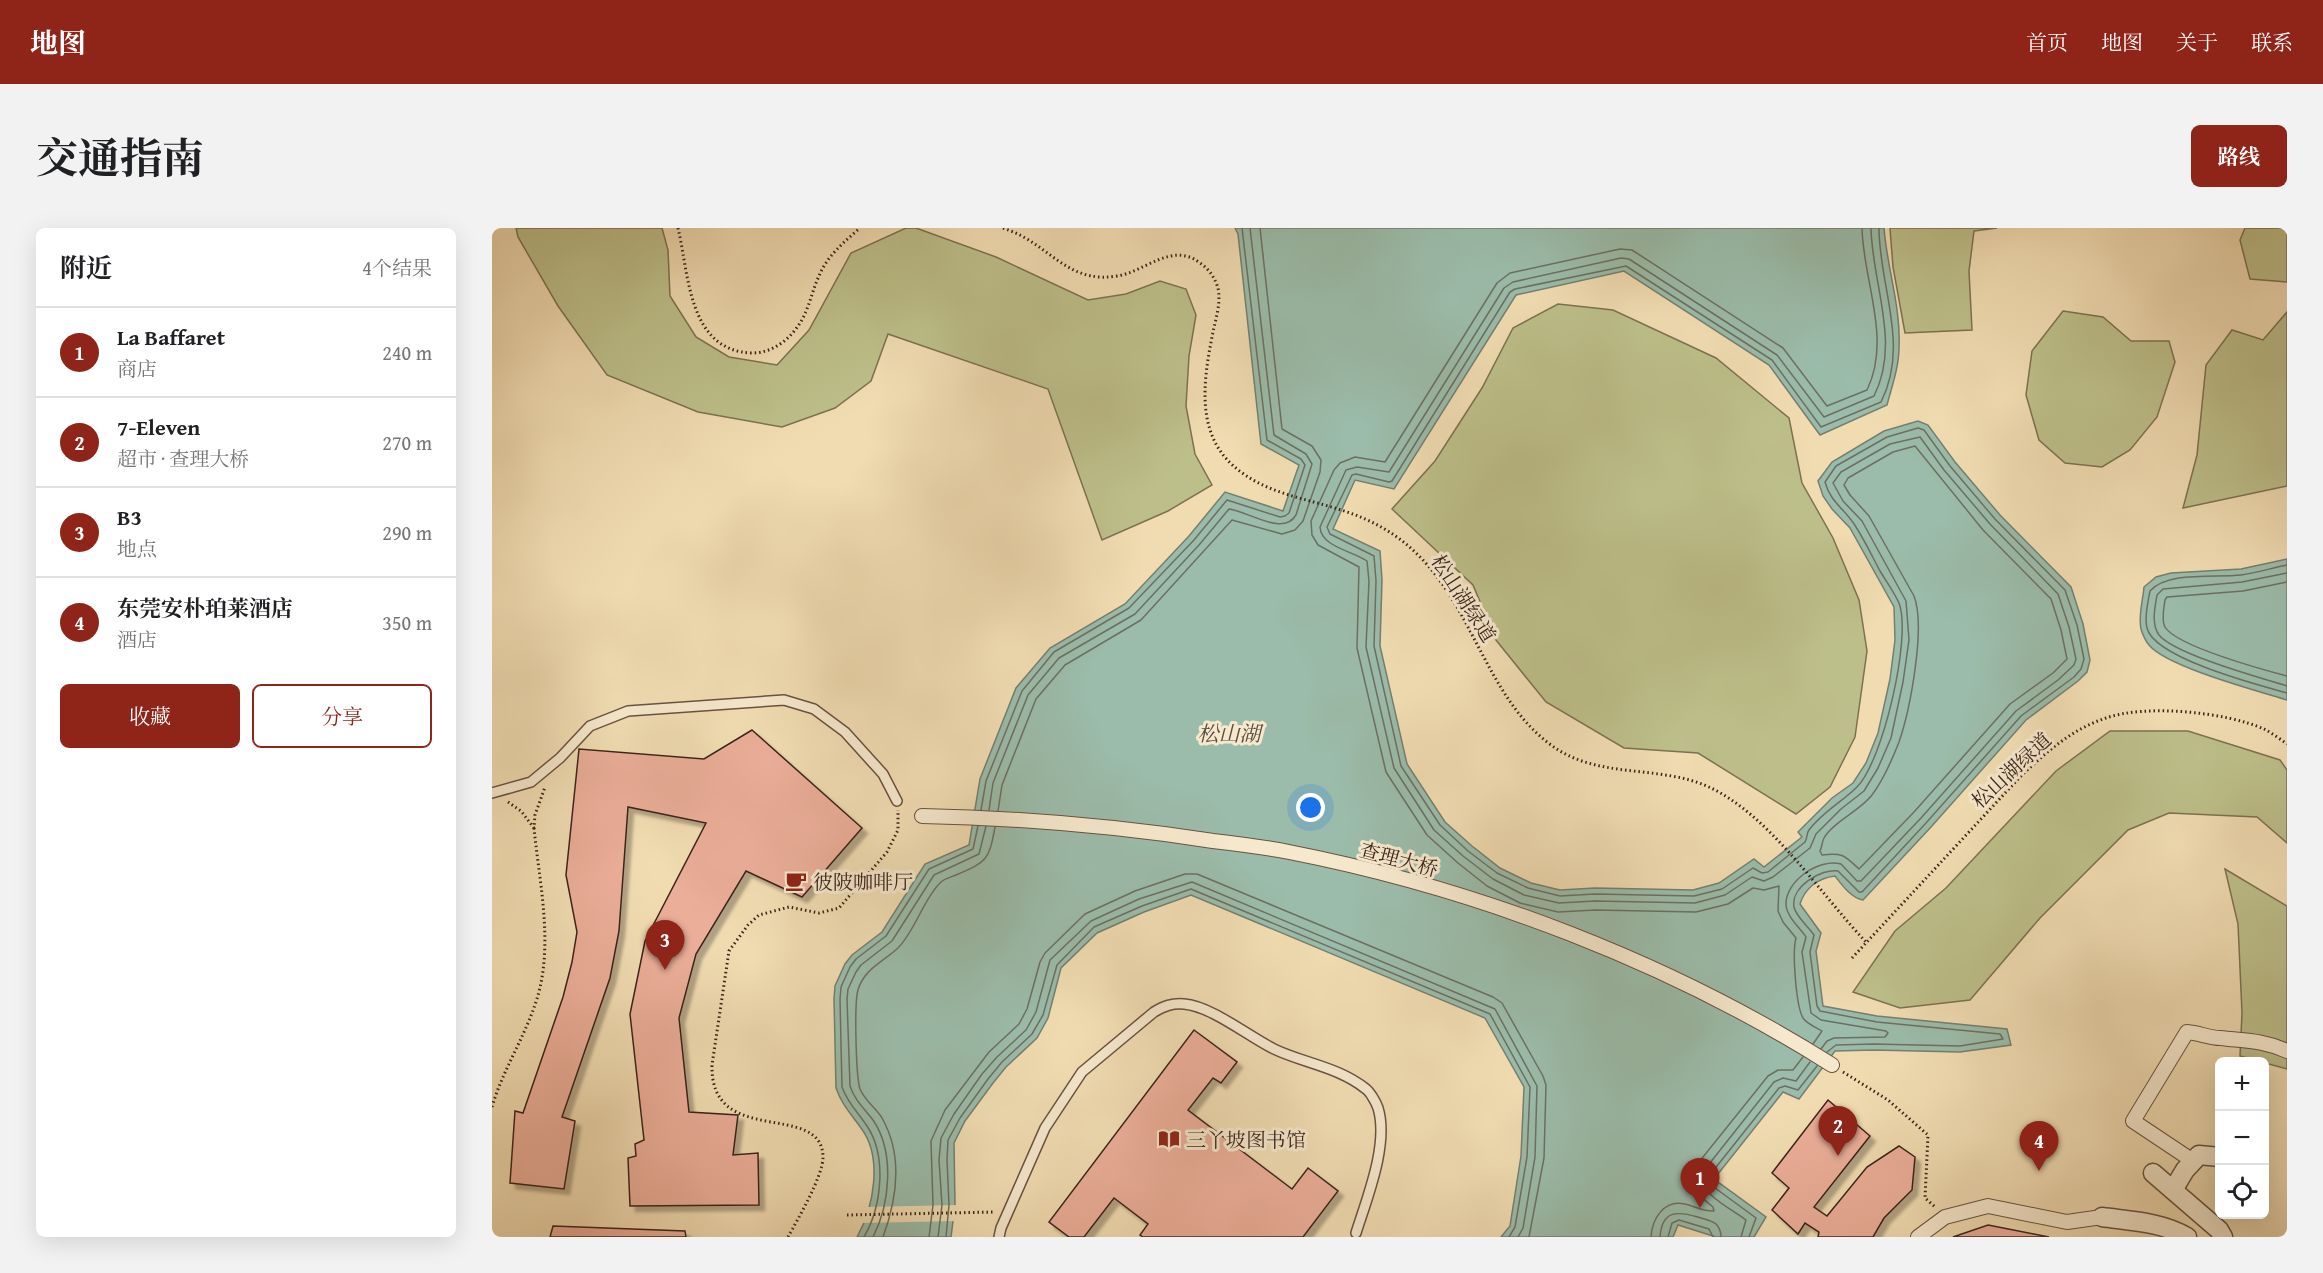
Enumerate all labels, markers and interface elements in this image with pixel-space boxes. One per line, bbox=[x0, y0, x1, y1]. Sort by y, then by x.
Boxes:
text: 地图 bbox=[30, 22, 86, 63]
text: 首页 bbox=[2026, 27, 2068, 58]
text: 地图 bbox=[2101, 27, 2143, 58]
text: 关于 bbox=[2176, 27, 2218, 58]
text: 联系 bbox=[2251, 27, 2293, 58]
button: 路线 bbox=[2191, 125, 2287, 187]
text: 交通指南 bbox=[36, 127, 204, 188]
text: 附近 bbox=[60, 248, 112, 287]
text: 4个结果 bbox=[362, 253, 432, 282]
text: La Baffaret bbox=[117, 321, 225, 353]
text: 1 bbox=[74, 338, 85, 367]
text: 240 m bbox=[382, 338, 432, 367]
text: 商店 bbox=[117, 354, 157, 383]
text: 7-Eleven bbox=[117, 411, 200, 443]
text: 2 bbox=[74, 428, 85, 457]
text: 270 m bbox=[382, 428, 432, 457]
text: 超市 · 查理大桥 bbox=[117, 444, 249, 473]
text: B3 bbox=[117, 501, 142, 533]
text: 3 bbox=[74, 518, 85, 547]
text: 290 m bbox=[382, 518, 432, 547]
text: 地点 bbox=[117, 534, 157, 563]
street label: 松山湖绿道 bbox=[1425, 548, 1503, 648]
text: 东莞安朴珀莱酒店 bbox=[117, 592, 293, 624]
text: 4 bbox=[74, 608, 85, 637]
text: 350 m bbox=[382, 608, 432, 637]
text: 酒店 bbox=[117, 625, 157, 654]
button: 收藏 bbox=[60, 684, 240, 748]
button: 分享 bbox=[252, 684, 432, 748]
water label: 松山湖 bbox=[1198, 718, 1264, 749]
street label: 松山湖绿道 bbox=[1965, 725, 2057, 815]
your location bbox=[1296, 793, 1325, 822]
street label: 查理大桥 bbox=[1357, 835, 1441, 883]
place label: 彼陂咖啡厅 bbox=[813, 867, 913, 896]
cafe icon: 彼陂咖啡厅 bbox=[784, 869, 808, 893]
pin: 3 bbox=[646, 920, 684, 970]
map controls bbox=[2215, 1057, 2269, 1219]
button: + bbox=[2215, 1057, 2269, 1111]
pin: 2 bbox=[1818, 1106, 1858, 1156]
button: − bbox=[2215, 1111, 2269, 1165]
pin: 4 bbox=[2020, 1122, 2058, 1171]
place label: 三丫坡图书馆 bbox=[1186, 1125, 1306, 1154]
library icon: 三丫坡图书馆 bbox=[1157, 1127, 1181, 1151]
pin: 1 bbox=[1680, 1158, 1720, 1208]
button: locate bbox=[2215, 1165, 2269, 1219]

